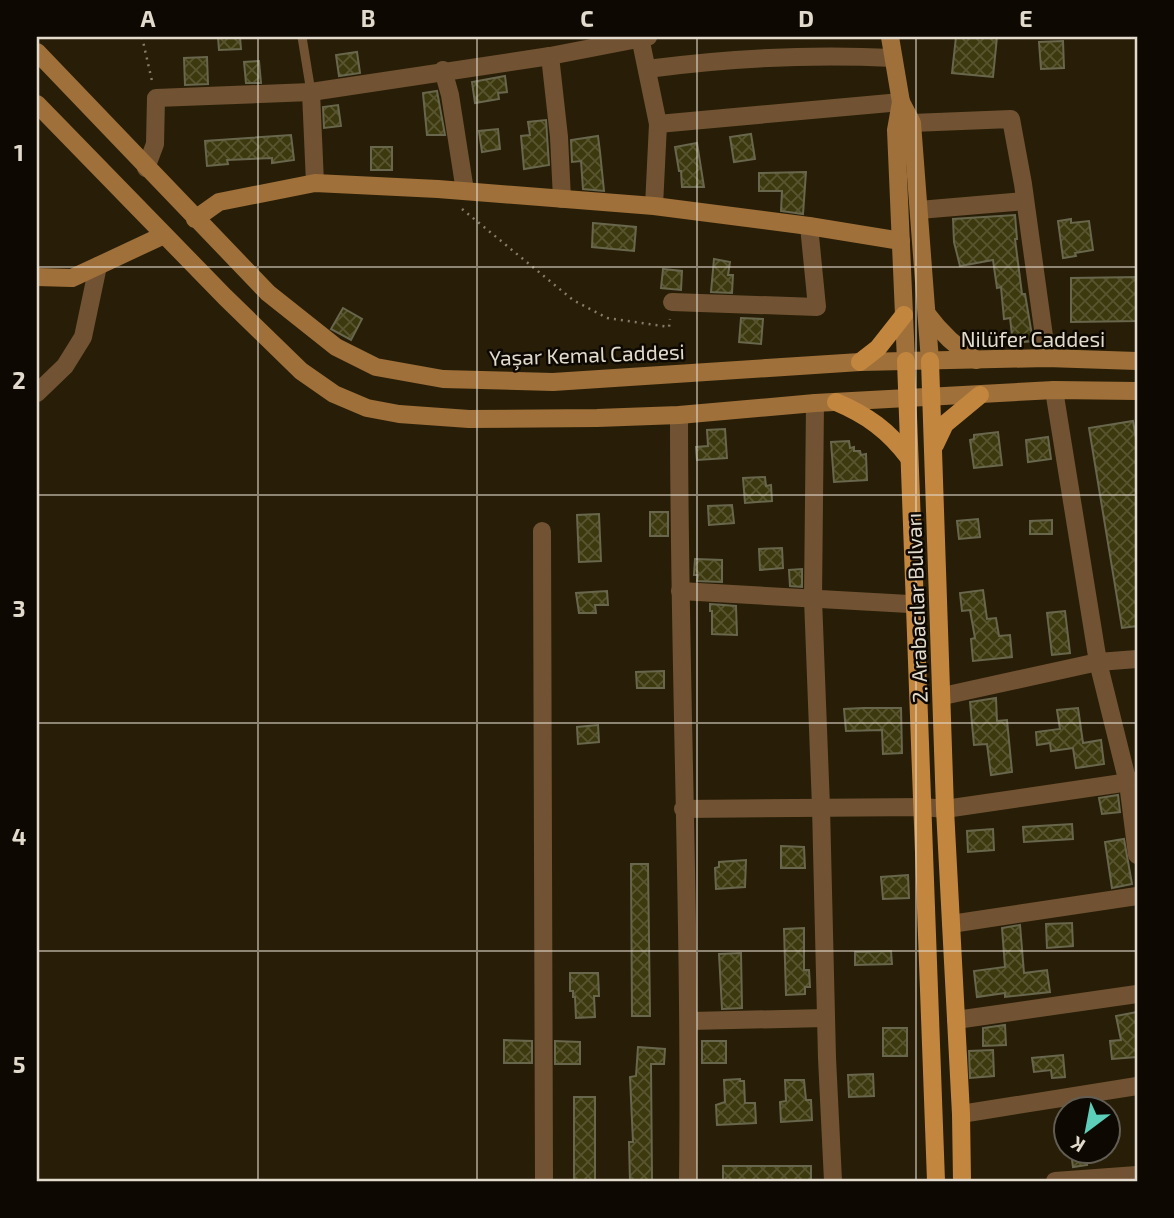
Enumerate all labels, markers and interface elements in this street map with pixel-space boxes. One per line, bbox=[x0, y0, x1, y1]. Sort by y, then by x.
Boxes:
text: A bbox=[140, 4, 156, 32]
text: B bbox=[361, 4, 375, 32]
text: C bbox=[580, 4, 594, 32]
text: D bbox=[798, 4, 814, 32]
text: E bbox=[1019, 4, 1033, 32]
text: 1 bbox=[14, 138, 24, 166]
street label: Nilüfer Caddesi bbox=[961, 326, 1105, 351]
street label: Yaşar Kemal Caddesi bbox=[489, 338, 685, 372]
text: 2 bbox=[12, 366, 26, 394]
street label: 2. Arabacılar Bulvarı bbox=[900, 513, 932, 703]
text: 3 bbox=[12, 594, 26, 622]
text: 4 bbox=[12, 822, 26, 850]
text: 5 bbox=[13, 1050, 25, 1078]
north arrow bbox=[1052, 1096, 1122, 1166]
text: K bbox=[1067, 1132, 1089, 1158]

